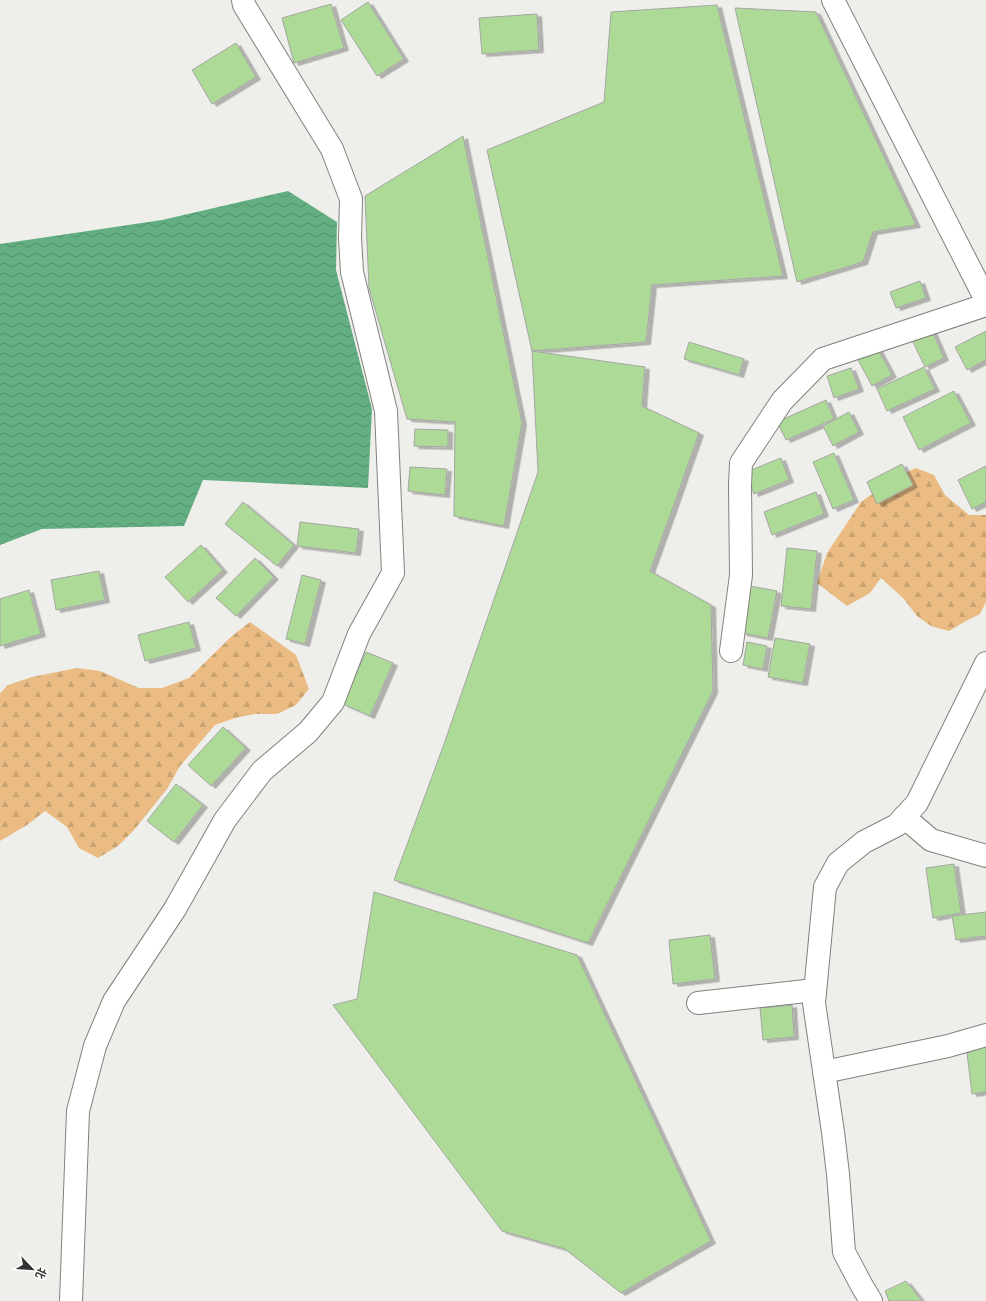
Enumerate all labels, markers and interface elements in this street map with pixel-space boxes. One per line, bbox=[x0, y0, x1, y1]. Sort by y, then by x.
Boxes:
north arrow bbox=[12, 1249, 52, 1289]
text: 北 bbox=[32, 1265, 50, 1281]

